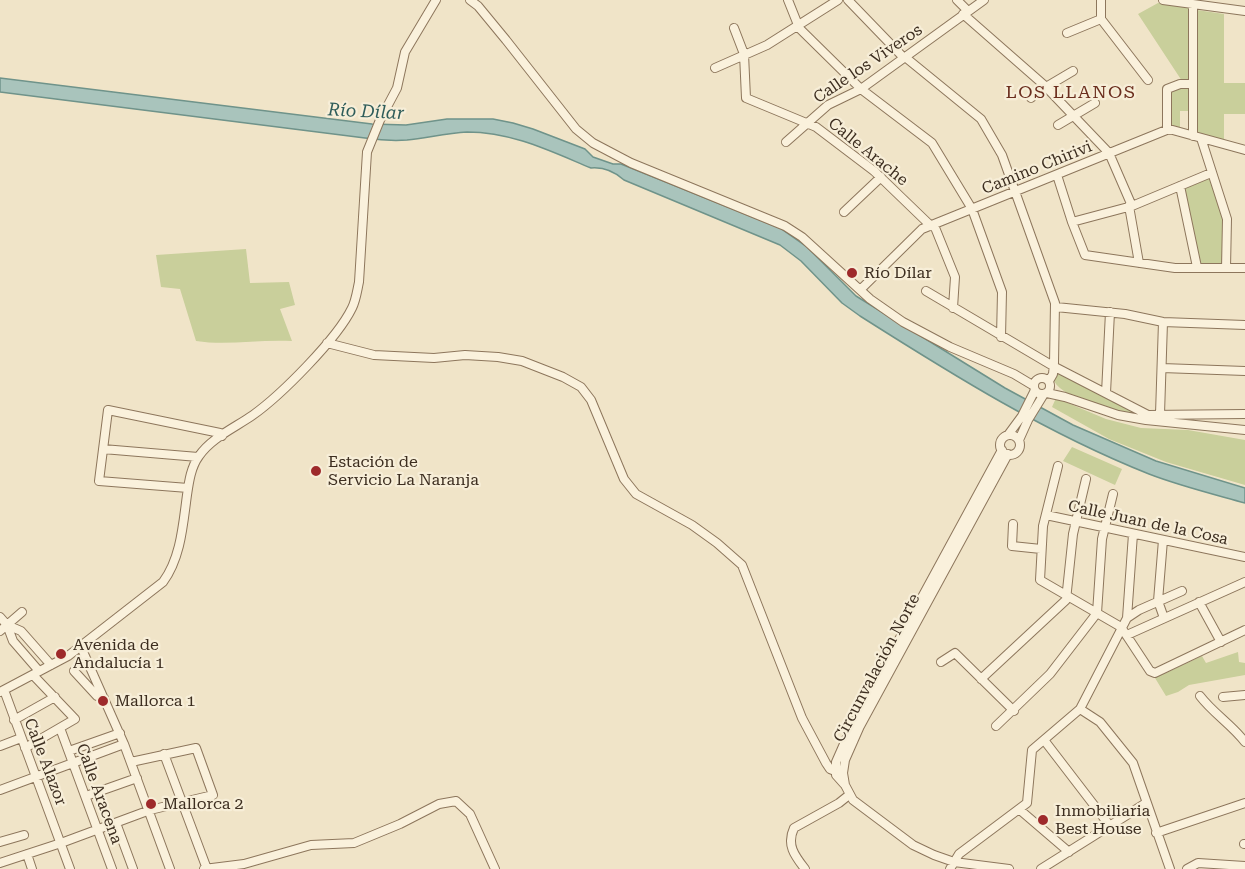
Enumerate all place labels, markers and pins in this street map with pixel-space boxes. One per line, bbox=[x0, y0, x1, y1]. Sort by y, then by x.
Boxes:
place label: Río Dílar bbox=[864, 263, 932, 283]
marker: Río Dílar bbox=[845, 266, 859, 280]
place label: Estación de Servicio La Naranja bbox=[328, 452, 479, 490]
marker: Estación de Servicio La Naranja bbox=[309, 464, 323, 478]
place label: Avenida de Andalucía 1 bbox=[73, 635, 164, 673]
marker: Avenida de Andalucía 1 bbox=[54, 647, 68, 661]
place label: Mallorca 1 bbox=[115, 691, 196, 711]
marker: Mallorca 1 bbox=[96, 694, 110, 708]
place label: Mallorca 2 bbox=[163, 794, 244, 814]
marker: Mallorca 2 bbox=[144, 797, 158, 811]
place label: Inmobiliaria Best House bbox=[1055, 801, 1150, 839]
marker: Inmobiliaria Best House bbox=[1036, 813, 1050, 827]

